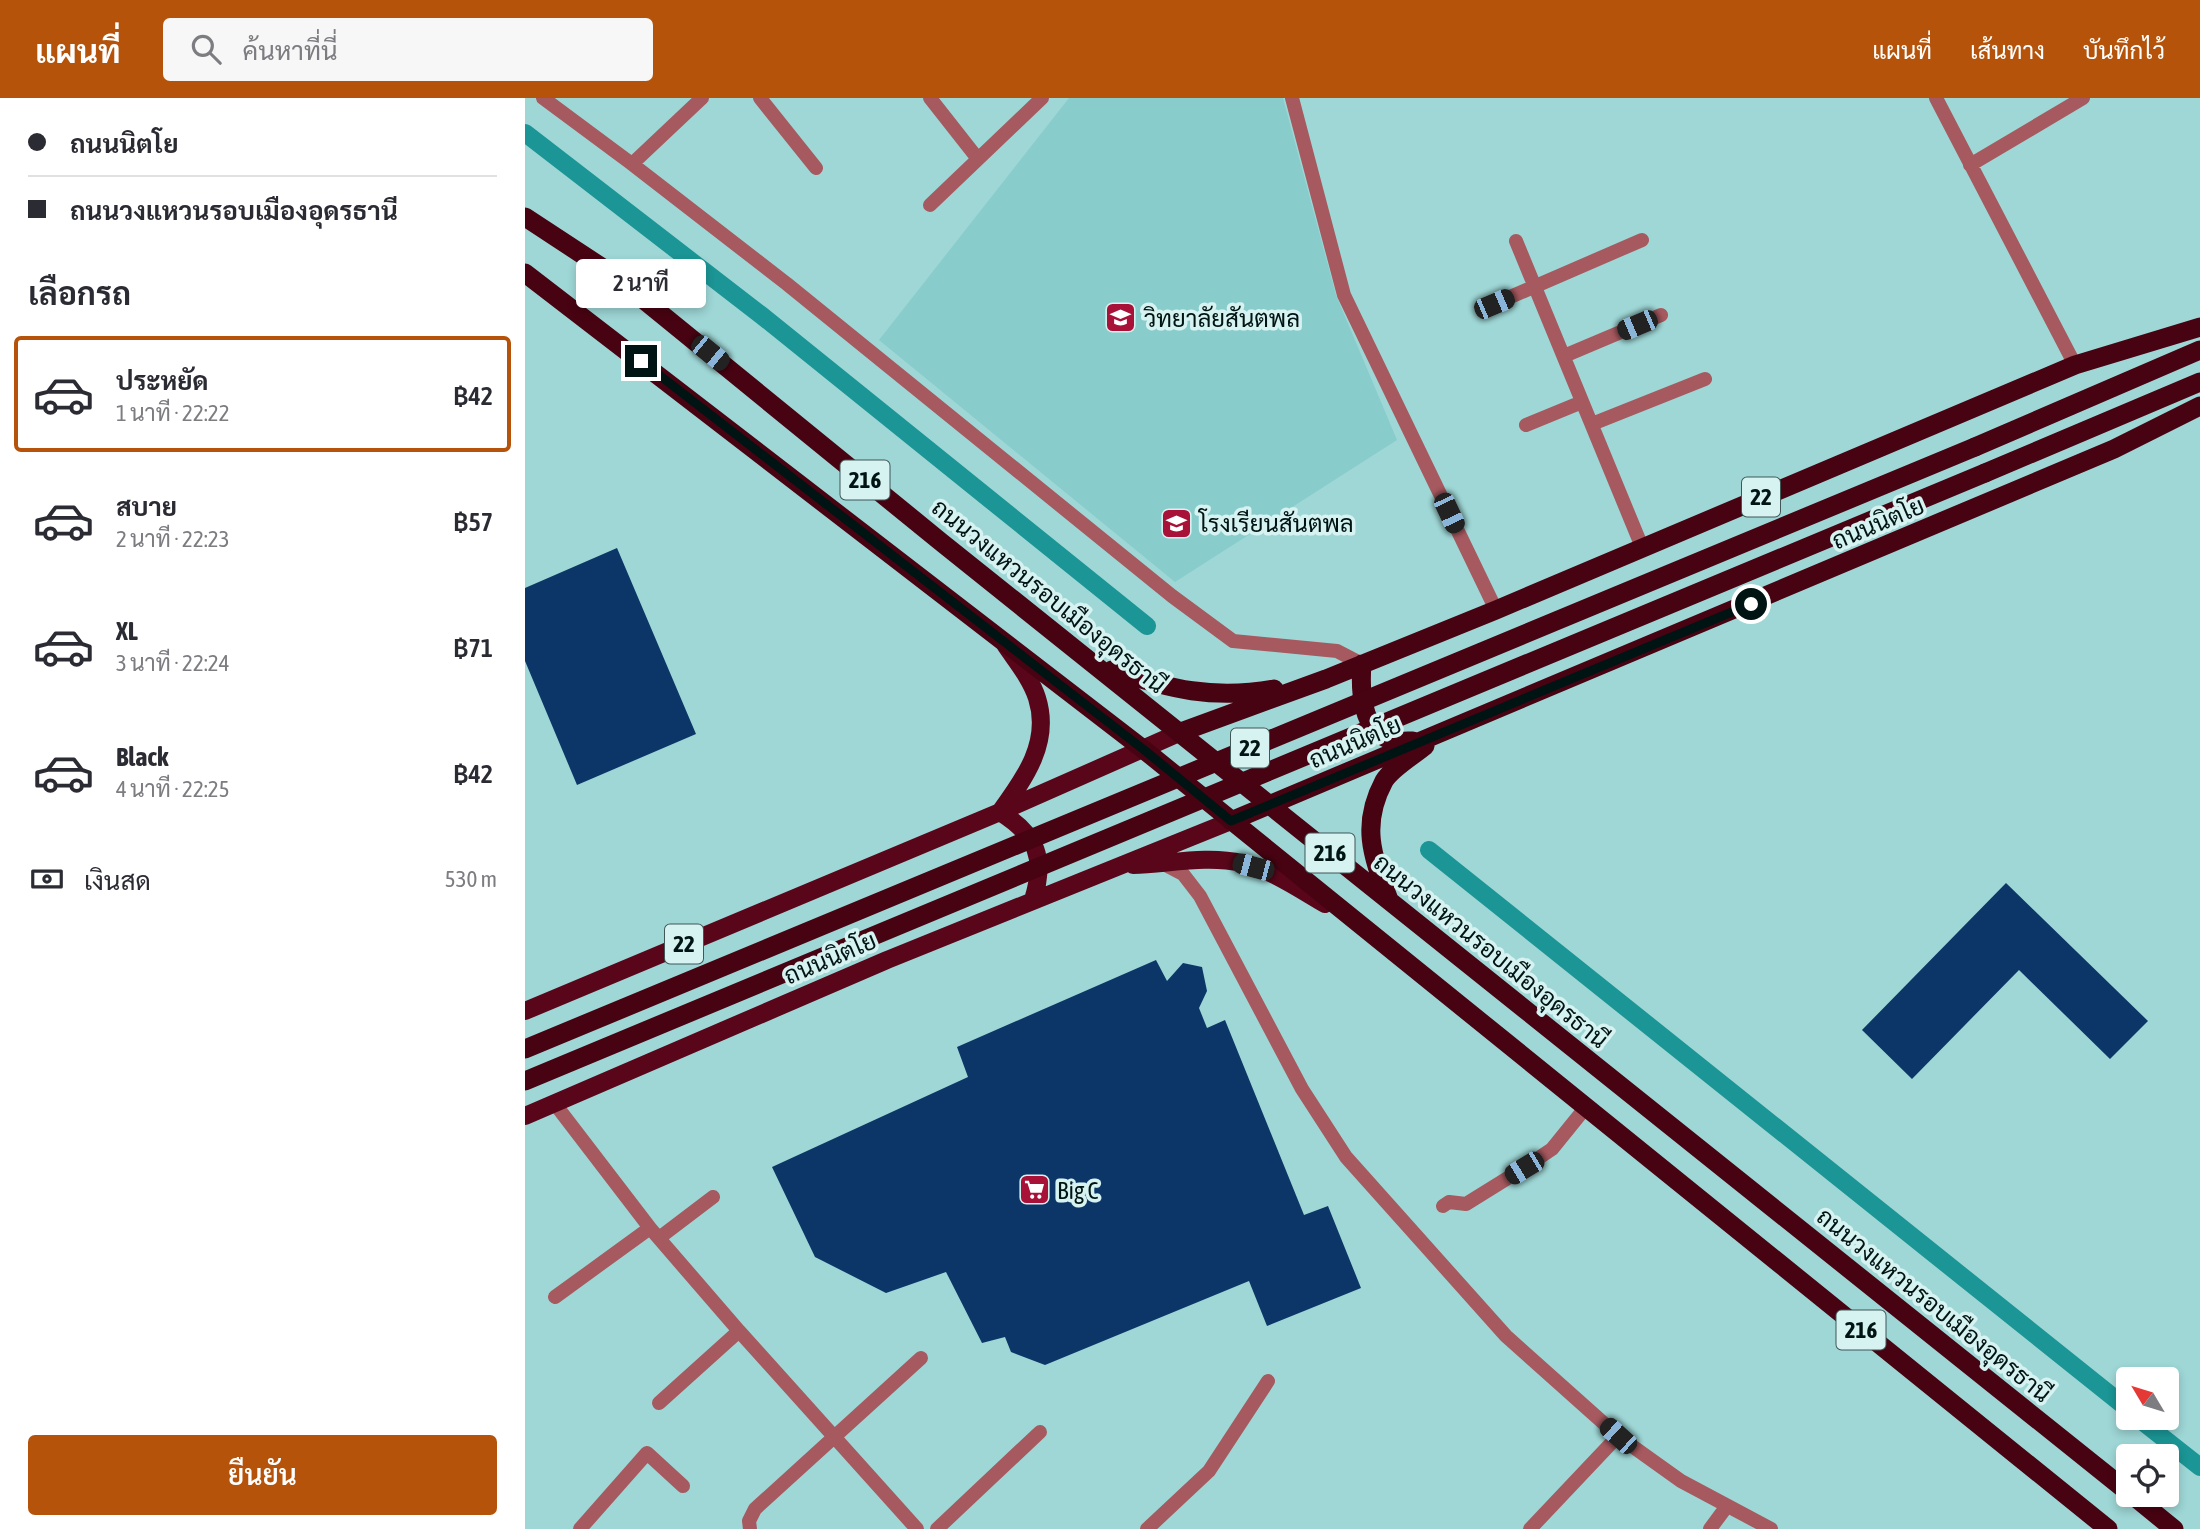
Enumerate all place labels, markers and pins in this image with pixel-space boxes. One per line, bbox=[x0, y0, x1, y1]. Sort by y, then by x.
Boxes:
school or university icon: วิทยาลัยสันตพล bbox=[1104, 301, 1138, 335]
place label: วิทยาลัยสันตพล bbox=[1143, 305, 1300, 332]
school or university icon: โรงเรียนสันตพล bbox=[1159, 506, 1193, 540]
place label: โรงเรียนสันตพล bbox=[1197, 508, 1354, 537]
supermarket icon: Big C bbox=[1017, 1173, 1051, 1207]
place label: Big C bbox=[1057, 1177, 1099, 1204]

